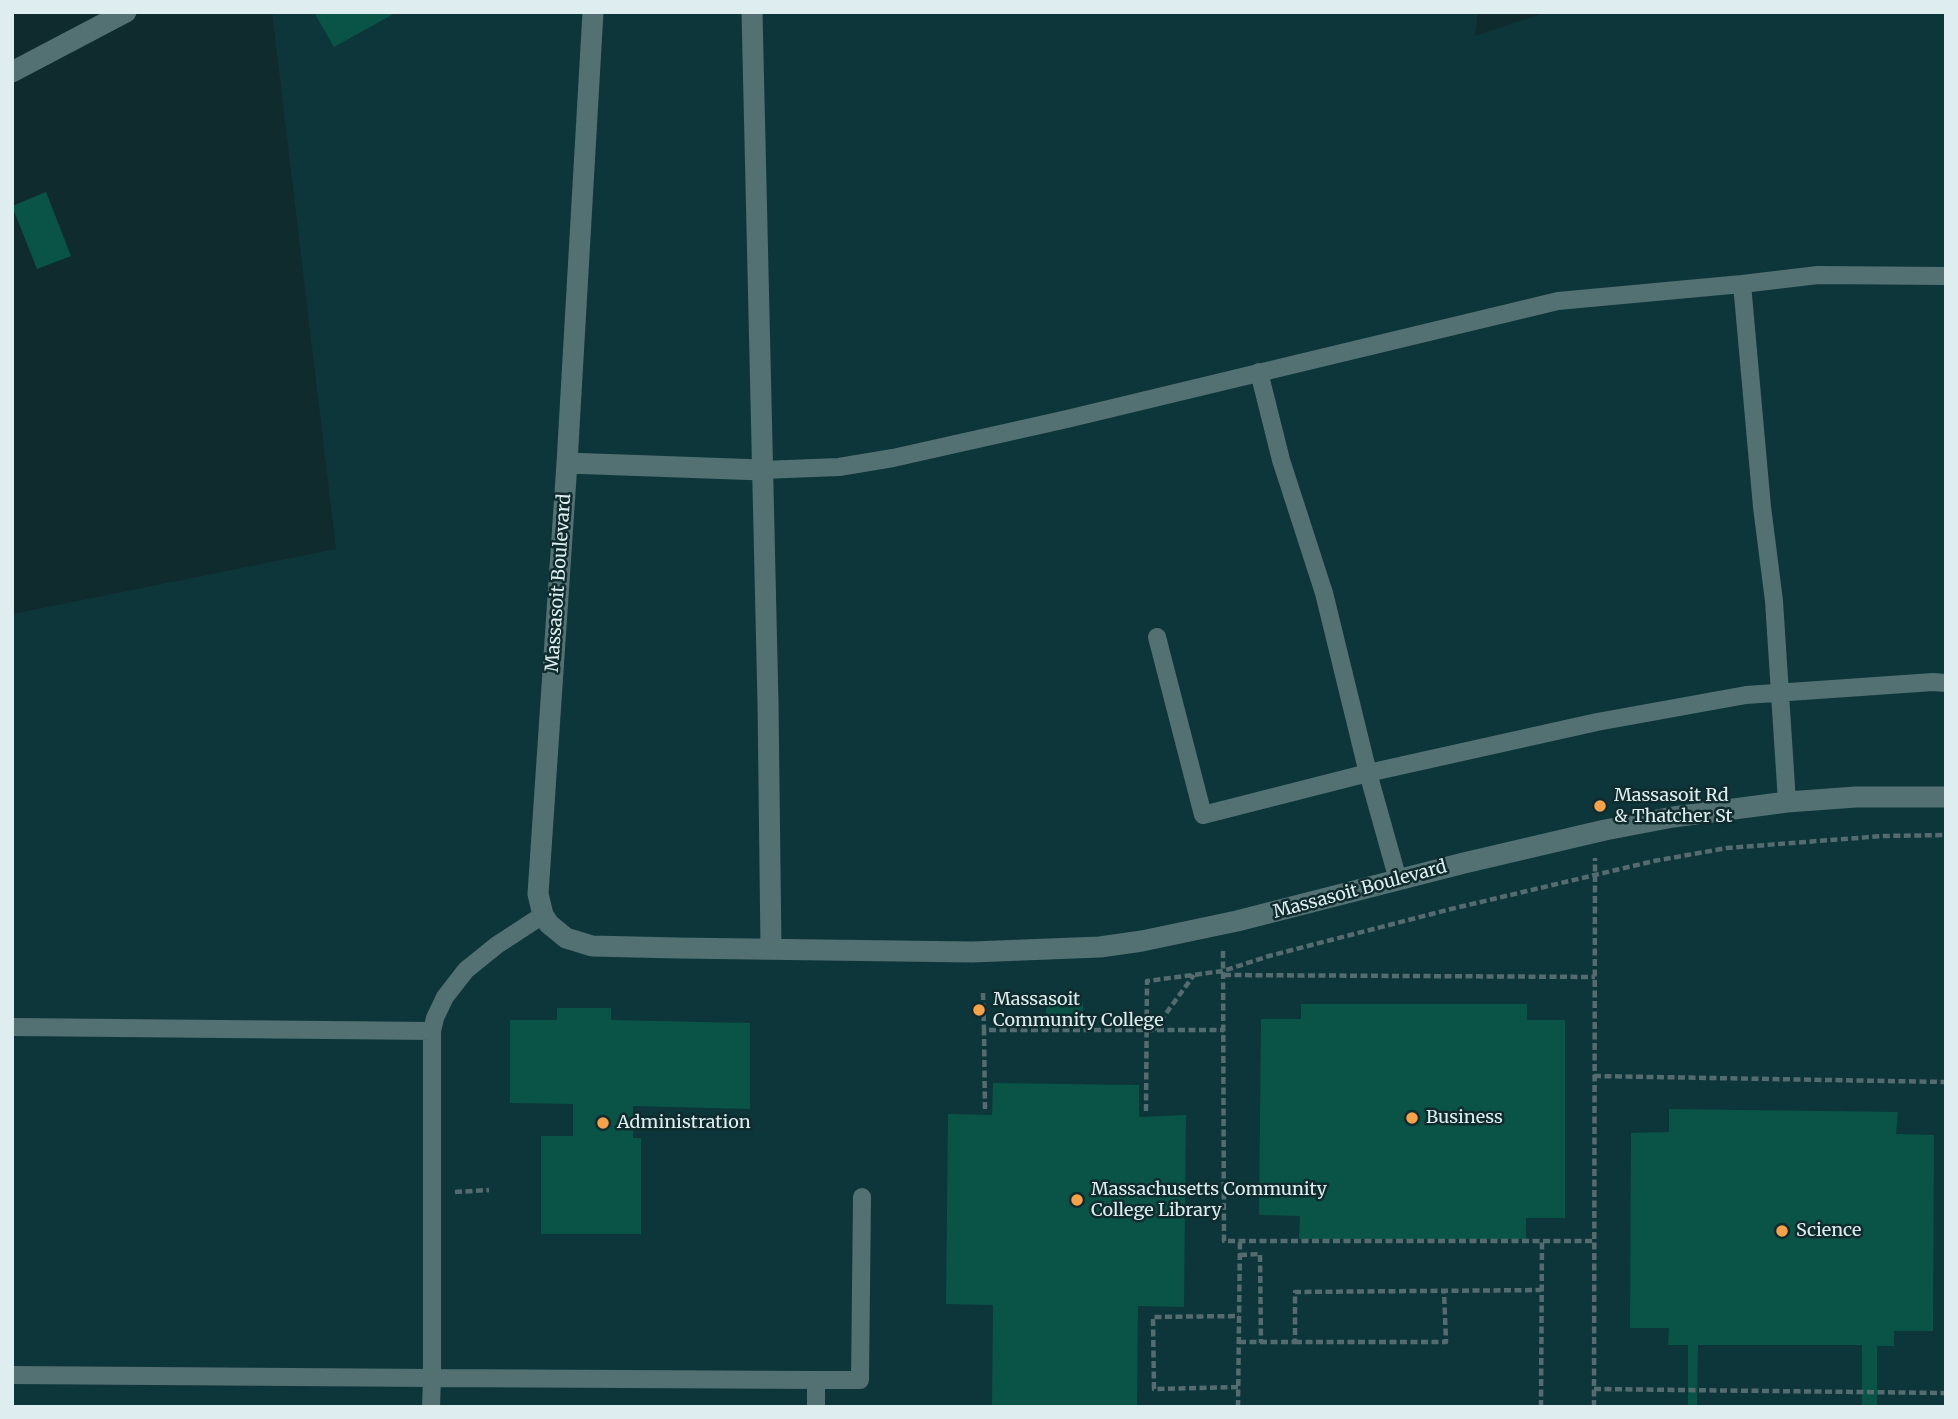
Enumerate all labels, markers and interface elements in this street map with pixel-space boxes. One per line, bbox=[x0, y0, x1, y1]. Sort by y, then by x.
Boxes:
street label: Massasoit Boulevard bbox=[542, 493, 576, 673]
place label: Massasoit Rd & Thatcher St bbox=[1614, 785, 1733, 828]
marker: Massasoit Rd & Thatcher St bbox=[1592, 798, 1608, 814]
street label: Massasoit Boulevard bbox=[1271, 856, 1449, 924]
place label: Massasoit Community College bbox=[993, 989, 1164, 1032]
marker: Massasoit Community College bbox=[971, 1002, 987, 1018]
place label: Business bbox=[1426, 1107, 1503, 1129]
marker: Business bbox=[1404, 1110, 1420, 1126]
place label: Administration bbox=[617, 1112, 751, 1134]
marker: Administration bbox=[595, 1115, 611, 1131]
place label: Massachusetts Community College Library bbox=[1091, 1179, 1327, 1222]
marker: Massachusetts Community College Library bbox=[1069, 1192, 1085, 1208]
place label: Science bbox=[1796, 1220, 1861, 1242]
marker: Science bbox=[1774, 1223, 1790, 1239]

